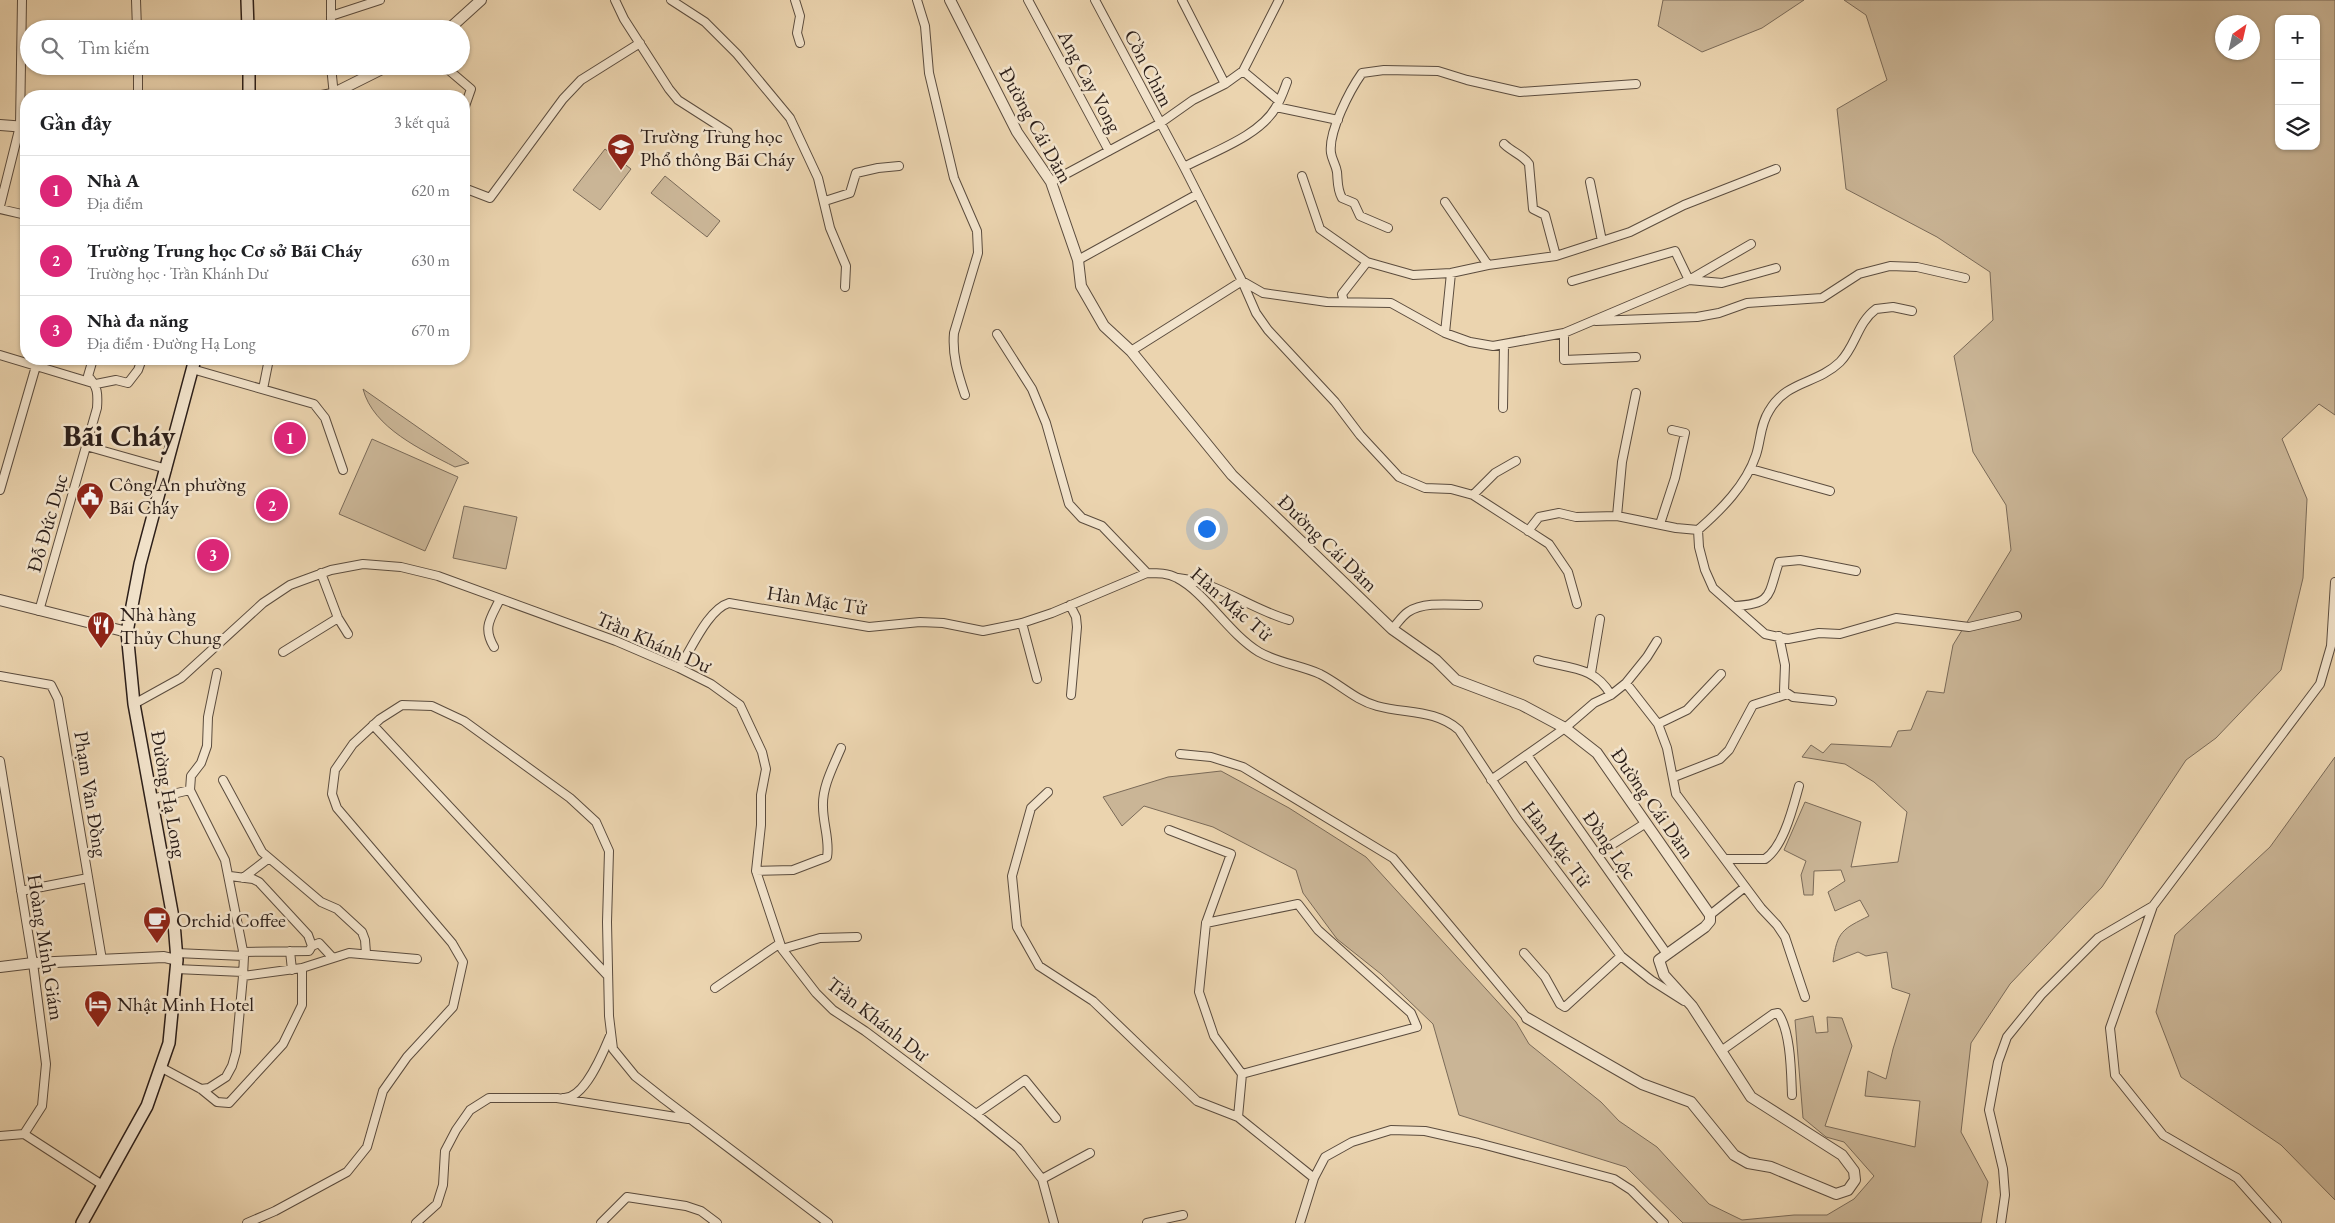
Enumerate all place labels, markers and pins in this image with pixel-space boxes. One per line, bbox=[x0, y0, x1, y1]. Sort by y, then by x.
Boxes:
place label: Trường Trung học Phổ thông Bãi Cháy bbox=[640, 123, 795, 172]
school or university icon: Trường Trung học Phổ thông Bãi Cháy bbox=[606, 132, 636, 171]
pin: 1 bbox=[274, 419, 306, 457]
place label: Công An phường Bãi Cháy bbox=[109, 471, 246, 520]
public building icon: Công An phường Bãi Cháy bbox=[75, 481, 105, 520]
pin: 2 bbox=[256, 486, 288, 524]
pin: 3 bbox=[197, 536, 229, 574]
place label: Nhà hàng Thủy Chung bbox=[120, 601, 222, 650]
restaurant icon: Nhà hàng Thủy Chung bbox=[86, 610, 116, 649]
cafe icon: Orchid Coffee bbox=[142, 905, 172, 944]
place label: Orchid Coffee bbox=[176, 907, 286, 933]
hotel icon: Nhật Minh Hotel bbox=[83, 989, 113, 1028]
place label: Nhật Minh Hotel bbox=[117, 991, 254, 1017]

